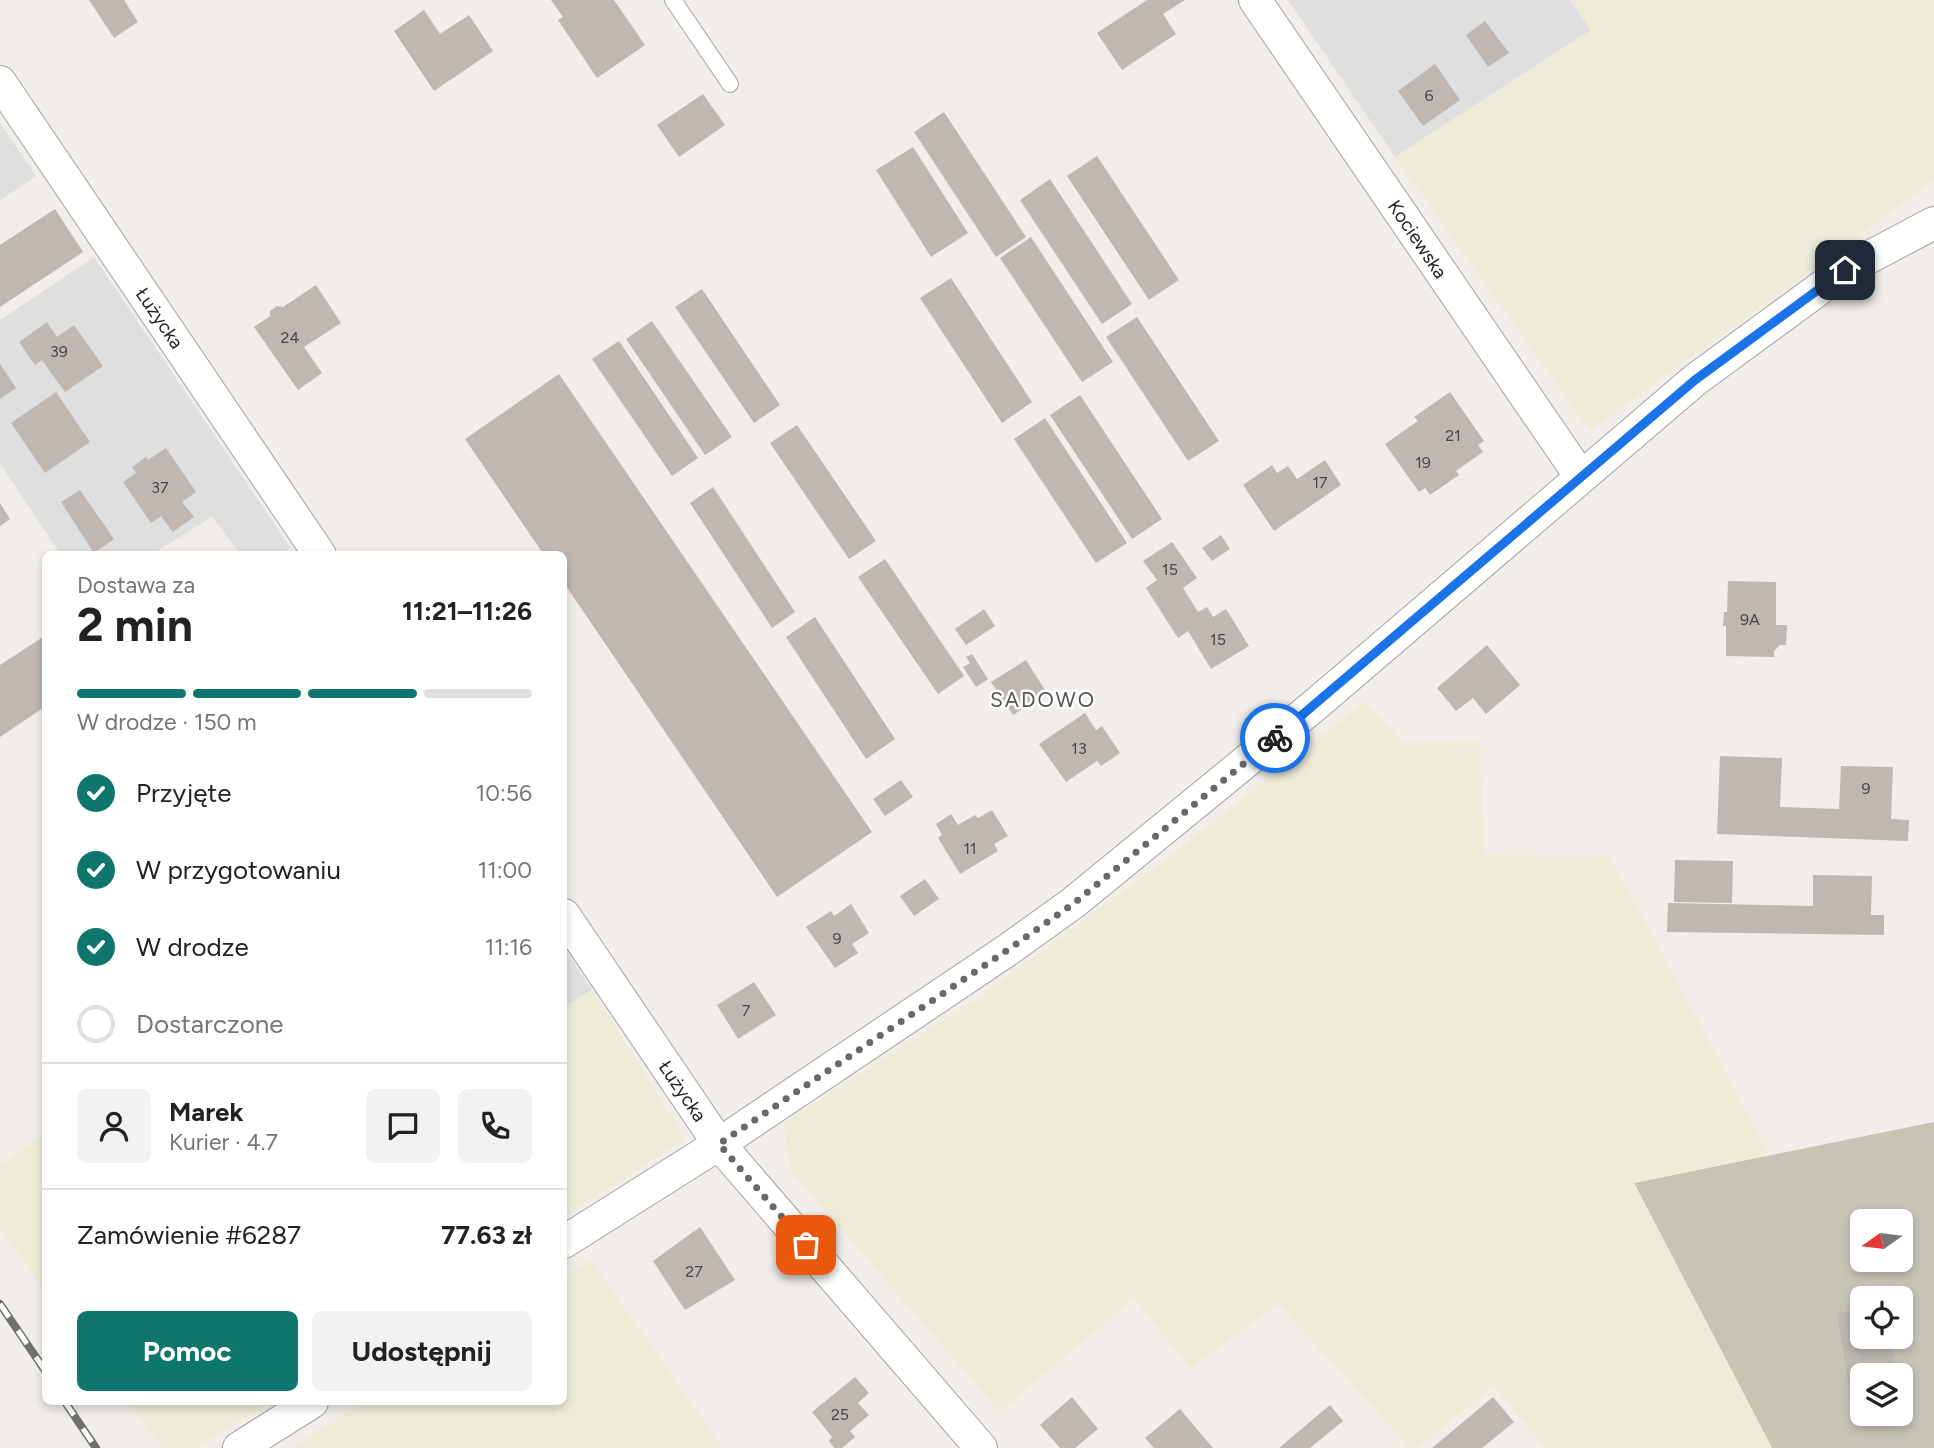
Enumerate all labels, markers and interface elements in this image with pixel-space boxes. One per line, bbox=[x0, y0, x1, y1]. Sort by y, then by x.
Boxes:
house number: 6 bbox=[1424, 86, 1434, 105]
street label: Kociewska bbox=[1383, 196, 1452, 283]
pin bbox=[1815, 240, 1875, 300]
icon: home bbox=[1826, 251, 1864, 289]
street label: Łużycka bbox=[131, 283, 188, 353]
house number: 24 bbox=[281, 328, 299, 347]
house number: 39 bbox=[50, 342, 68, 361]
house number: 21 bbox=[1445, 426, 1461, 445]
house number: 19 bbox=[1415, 453, 1431, 472]
house number: 17 bbox=[1312, 473, 1328, 492]
house number: 37 bbox=[151, 478, 169, 497]
house number: 15 bbox=[1162, 560, 1178, 579]
text: Dostawa za bbox=[77, 571, 195, 599]
text: 11:21–11:26 bbox=[402, 595, 532, 627]
text: 2 min bbox=[77, 597, 193, 653]
house number: 9A bbox=[1740, 610, 1760, 629]
house number: 15 bbox=[1210, 630, 1226, 649]
district label: SADOWO bbox=[990, 687, 1096, 712]
courier bbox=[1240, 703, 1310, 773]
text: W drodze · 150 m bbox=[77, 708, 257, 736]
icon: bike bbox=[1256, 719, 1294, 757]
house number: 13 bbox=[1071, 739, 1087, 758]
icon: check bbox=[77, 774, 115, 812]
text: Przyjęte bbox=[136, 777, 231, 809]
text: 10:56 bbox=[476, 779, 532, 807]
house number: 9 bbox=[1861, 779, 1871, 798]
house number: 11 bbox=[963, 839, 977, 858]
icon: check bbox=[77, 851, 115, 889]
text: W przygotowaniu bbox=[136, 854, 341, 886]
text: 11:00 bbox=[478, 856, 532, 884]
icon: check bbox=[77, 928, 115, 966]
house number: 9 bbox=[832, 929, 842, 948]
text: W drodze bbox=[136, 931, 249, 963]
text: 11:16 bbox=[485, 933, 532, 961]
house number: 7 bbox=[742, 1001, 751, 1020]
text: Dostarczone bbox=[136, 1008, 284, 1040]
street label: Łużycka bbox=[654, 1056, 711, 1126]
button: person bbox=[77, 1089, 151, 1163]
button: chat bbox=[366, 1089, 440, 1163]
button: phone bbox=[458, 1089, 532, 1163]
text: Marek bbox=[169, 1096, 243, 1128]
text: Kurier · 4.7 bbox=[169, 1128, 278, 1156]
north arrow bbox=[1850, 1209, 1913, 1272]
map controls bbox=[1850, 1209, 1913, 1426]
pin bbox=[776, 1215, 836, 1275]
text: Zamówienie #6287 bbox=[77, 1219, 301, 1251]
text: 77.63 zł bbox=[441, 1219, 532, 1251]
icon: bag bbox=[787, 1226, 825, 1264]
house number: 27 bbox=[685, 1262, 703, 1281]
button: locate bbox=[1850, 1286, 1913, 1349]
button: Pomoc bbox=[77, 1311, 298, 1391]
button: Udostępnij bbox=[312, 1311, 532, 1391]
button: layers bbox=[1850, 1363, 1913, 1426]
house number: 25 bbox=[831, 1405, 849, 1424]

